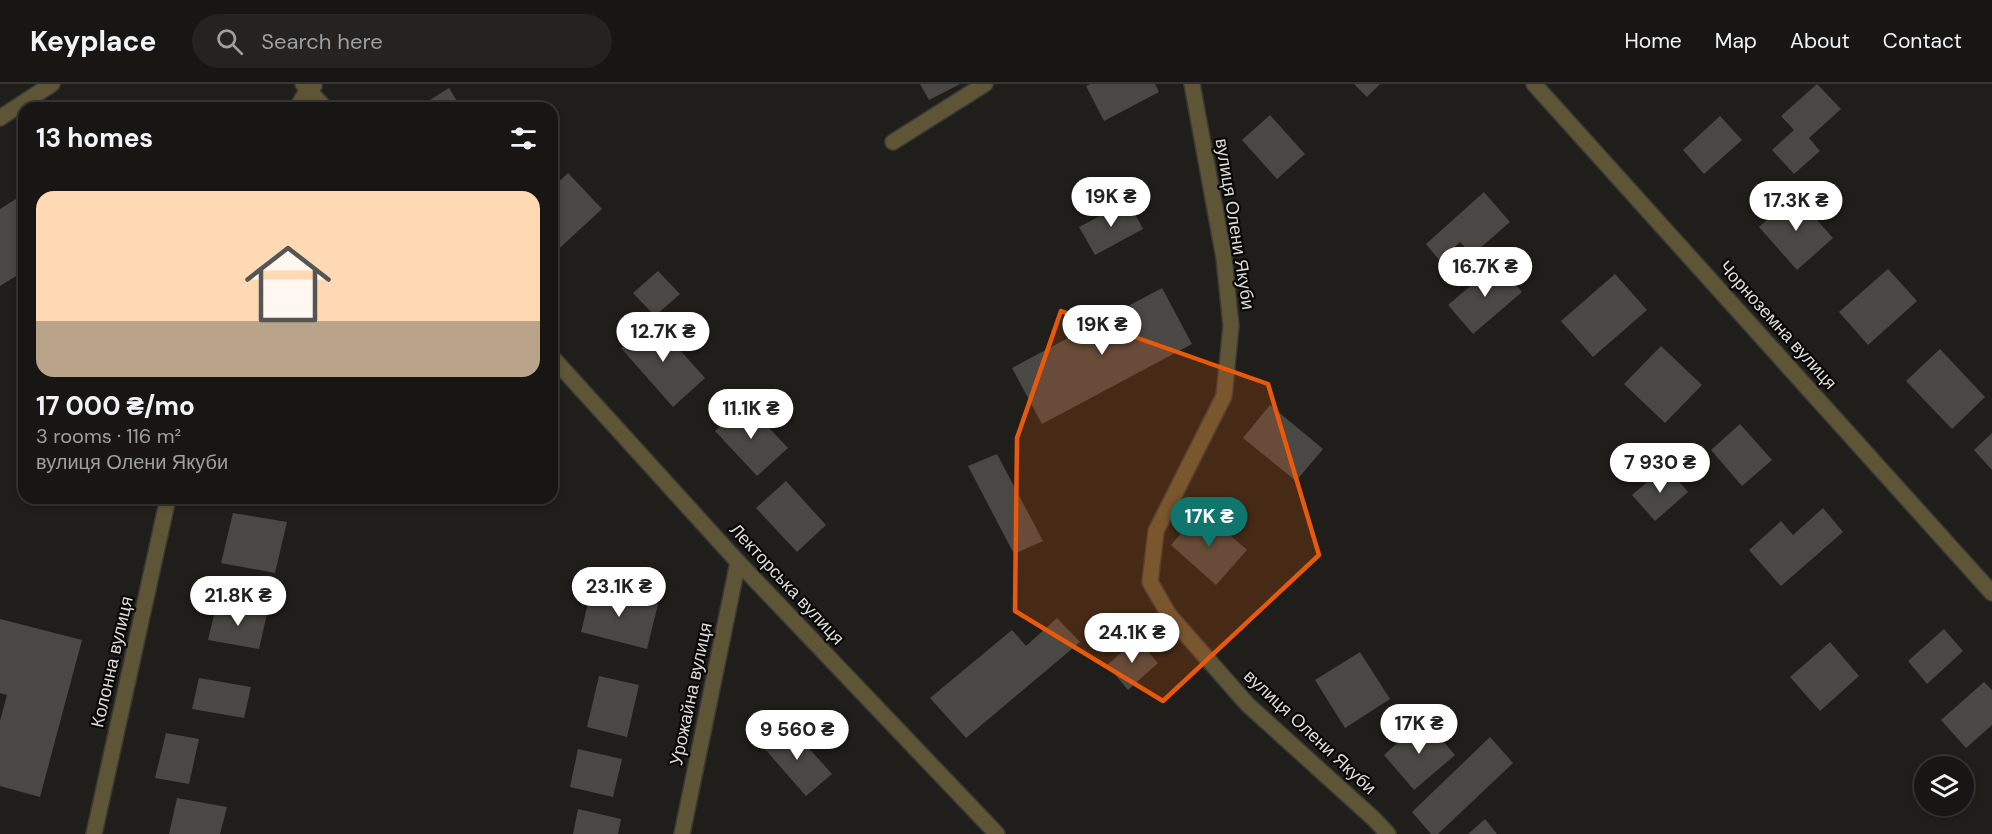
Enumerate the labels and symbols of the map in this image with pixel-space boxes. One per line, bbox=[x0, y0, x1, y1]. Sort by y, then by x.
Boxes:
street label: вулиця Олени Якуби bbox=[1210, 137, 1260, 311]
pin: 19K ₴ bbox=[1069, 177, 1153, 228]
pin: 17.3K ₴ bbox=[1741, 181, 1851, 232]
pin: 16.7K ₴ bbox=[1430, 247, 1540, 298]
street label: Чорноземна вулиця bbox=[1714, 256, 1842, 394]
pin: 19K ₴ bbox=[1060, 305, 1144, 356]
pin: 12.7K ₴ bbox=[608, 312, 718, 363]
pin: 11.1K ₴ bbox=[696, 389, 806, 440]
pin: 7 930 ₴ bbox=[1605, 443, 1715, 494]
pin: 17K ₴ bbox=[1167, 497, 1251, 548]
street label: Лекторська вулиця bbox=[724, 518, 850, 650]
pin: 23.1K ₴ bbox=[564, 567, 674, 618]
pin: 21.8K ₴ bbox=[183, 576, 293, 627]
street label: Колонна вулиця bbox=[85, 594, 139, 730]
pin: 24.1K ₴ bbox=[1077, 613, 1187, 664]
street label: Урожайна вулиця bbox=[664, 620, 718, 768]
street label: вулиця Олени Якуби bbox=[1239, 664, 1381, 800]
pin: 17K ₴ bbox=[1377, 704, 1461, 755]
pin: 9 560 ₴ bbox=[742, 710, 852, 761]

